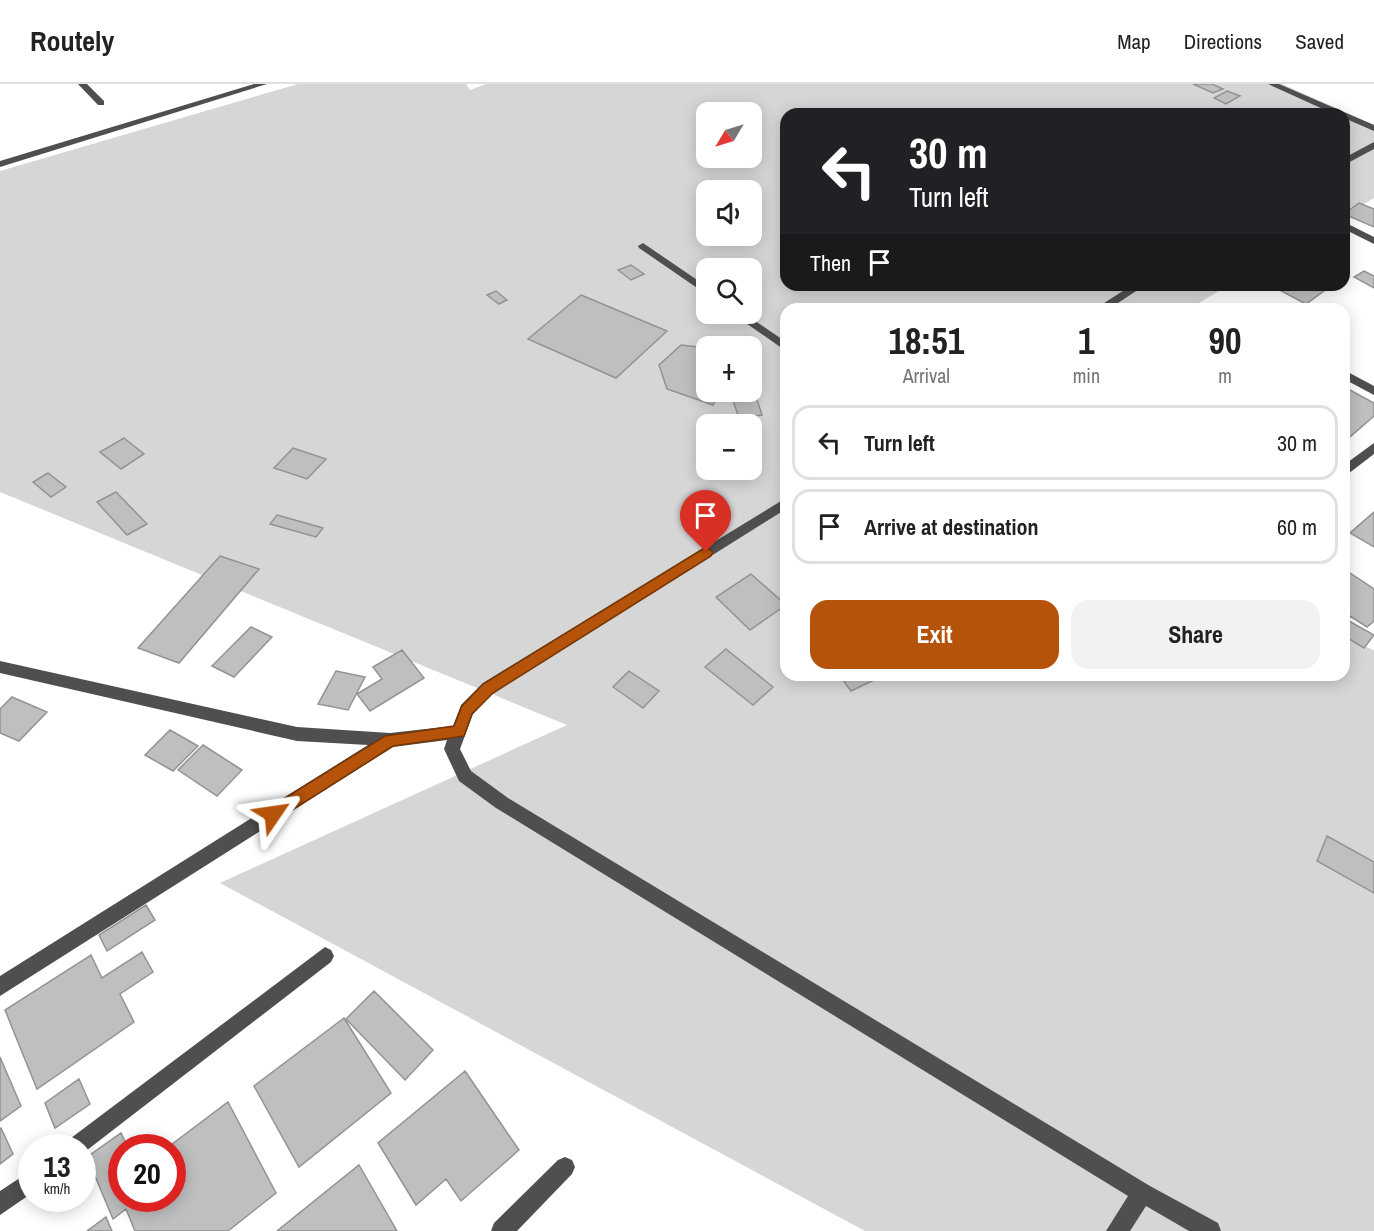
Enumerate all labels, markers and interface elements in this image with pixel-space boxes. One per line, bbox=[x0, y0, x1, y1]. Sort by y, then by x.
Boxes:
text: Routely bbox=[30, 22, 114, 60]
text: Map bbox=[1117, 27, 1151, 56]
text: Directions bbox=[1184, 27, 1262, 56]
text: Saved bbox=[1295, 27, 1344, 56]
north arrow bbox=[696, 102, 762, 168]
map controls bbox=[696, 102, 762, 480]
text: 30 m bbox=[909, 125, 988, 181]
icon: left bbox=[810, 132, 888, 210]
text: Turn left bbox=[909, 179, 988, 215]
button: sound bbox=[696, 180, 762, 246]
icon: arrive bbox=[863, 246, 896, 279]
text: Then bbox=[810, 248, 851, 278]
button: search bbox=[696, 258, 762, 324]
text: 18:51 bbox=[889, 317, 964, 365]
text: 1 bbox=[1078, 317, 1095, 365]
text: 90 bbox=[1209, 317, 1241, 365]
button: + bbox=[696, 336, 762, 402]
text: Arrival bbox=[903, 362, 950, 389]
text: min bbox=[1073, 362, 1100, 389]
text: m bbox=[1218, 362, 1232, 389]
button: − bbox=[696, 414, 762, 480]
icon: left bbox=[813, 426, 846, 459]
text: Turn left bbox=[864, 428, 935, 458]
text: 30 m bbox=[1277, 428, 1317, 458]
pin bbox=[680, 490, 731, 552]
icon: arrive bbox=[689, 499, 722, 532]
icon: arrive bbox=[813, 510, 846, 543]
text: Arrive at destination bbox=[864, 512, 1038, 542]
text: 60 m bbox=[1277, 512, 1317, 542]
button: Exit bbox=[810, 600, 1059, 669]
button: Share bbox=[1071, 600, 1320, 669]
position arrow bbox=[241, 782, 305, 846]
speed limit sign: 20 bbox=[108, 1134, 186, 1212]
text: 13 bbox=[43, 1146, 71, 1186]
text: km/h bbox=[44, 1178, 70, 1199]

